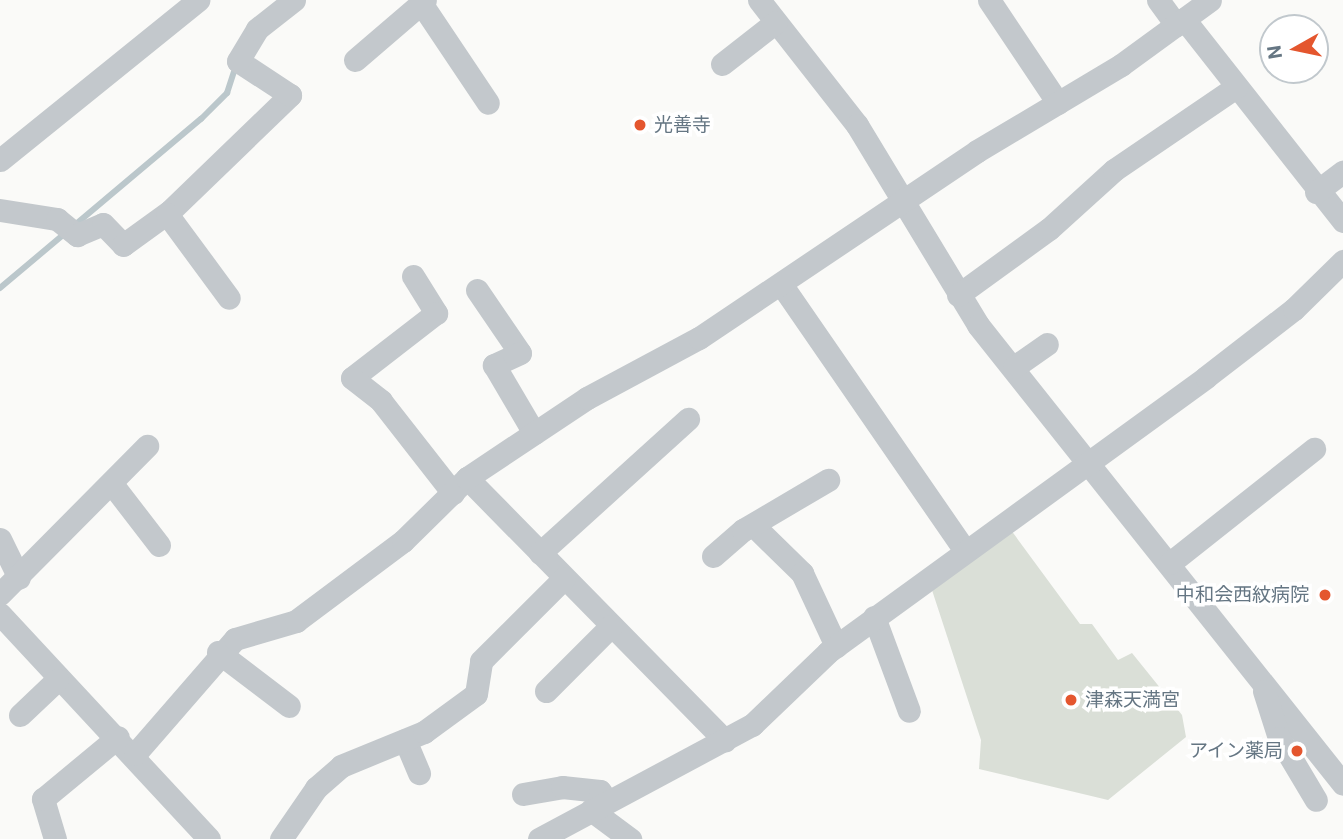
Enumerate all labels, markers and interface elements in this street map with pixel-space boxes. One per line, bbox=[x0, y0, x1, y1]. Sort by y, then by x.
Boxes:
north arrow bbox=[1259, 14, 1329, 84]
text: N bbox=[1262, 44, 1287, 60]
place label: 光善寺 bbox=[654, 114, 711, 136]
marker: 光善寺 bbox=[632, 117, 648, 133]
place label: 中和会西紋病院 bbox=[1176, 584, 1309, 606]
marker: 中和会西紋病院 bbox=[1315, 585, 1335, 605]
place label: 津森天満宮 bbox=[1085, 689, 1180, 711]
marker: 津森天満宮 bbox=[1063, 692, 1079, 708]
place label: アイン薬局 bbox=[1188, 740, 1283, 762]
marker: アイン薬局 bbox=[1289, 743, 1305, 759]

